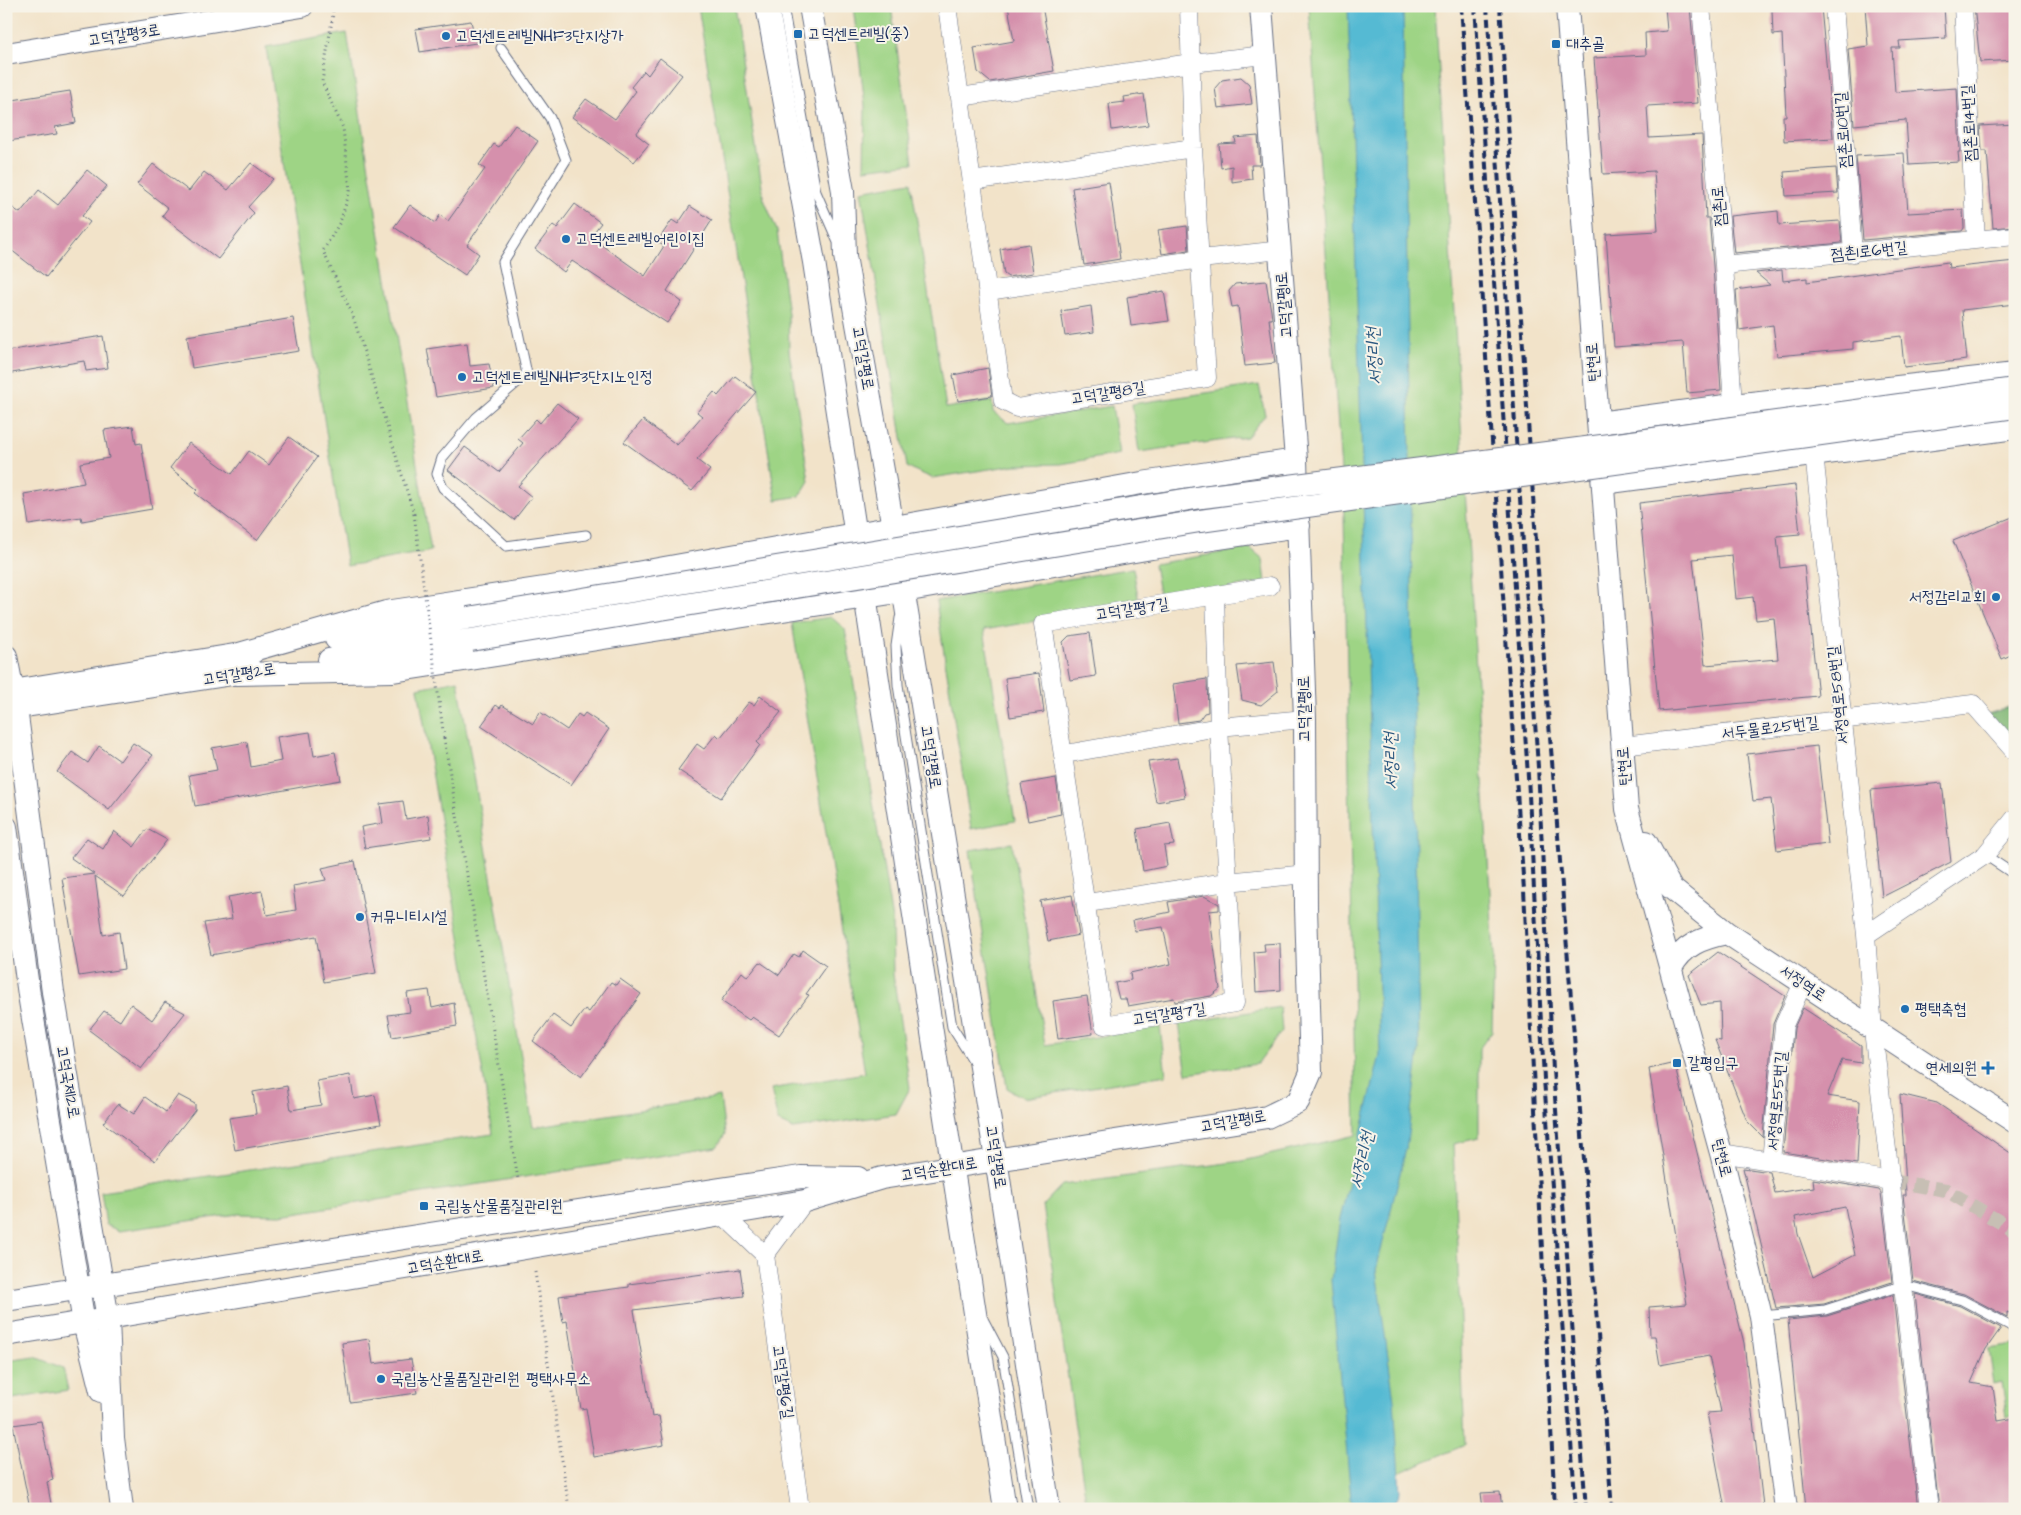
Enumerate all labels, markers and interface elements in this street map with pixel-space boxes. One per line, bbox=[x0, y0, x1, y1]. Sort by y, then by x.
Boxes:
street label: 고덕갈평3로 bbox=[86, 18, 162, 52]
place label: 고덕센트레빌(중) bbox=[808, 23, 909, 45]
place label: 고덕센트레빌NHF3단지상가 bbox=[456, 25, 624, 47]
marker: 고덕센트레빌(중) bbox=[792, 28, 804, 40]
marker: 고덕센트레빌NHF3단지상가 bbox=[440, 30, 452, 42]
place label: 대추골 bbox=[1566, 33, 1605, 55]
marker: 대추골 bbox=[1550, 38, 1562, 50]
street label: 점촌로14번길 bbox=[1956, 84, 1982, 162]
street label: 점촌로10번길 bbox=[1829, 91, 1857, 169]
street label: 점촌1로 bbox=[1706, 185, 1732, 227]
place label: 고덕센트레빌어린이집 bbox=[576, 228, 705, 250]
marker: 고덕센트레빌어린이집 bbox=[560, 233, 572, 245]
street label: 점촌1로6번길 bbox=[1830, 236, 1908, 266]
street label: 고덕갈평1로 bbox=[1270, 271, 1298, 339]
street label: 고덕갈평로 bbox=[847, 324, 879, 392]
water label: 서정리천 bbox=[1360, 325, 1388, 386]
street label: 탄현로 bbox=[1581, 342, 1605, 382]
place label: 고덕센트레빌NHF3단지노인정 bbox=[472, 366, 653, 388]
marker: 고덕센트레빌NHF3단지노인정 bbox=[456, 371, 468, 383]
street label: 고덕갈평8길 bbox=[1069, 376, 1147, 410]
place label: 서정감리교회 bbox=[1909, 586, 1986, 608]
marker: 서정감리교회 bbox=[1990, 591, 2002, 603]
street label: 고덕갈평7길 bbox=[1094, 592, 1170, 626]
street label: 서정역로58번길 bbox=[1822, 645, 1854, 745]
street label: 고덕갈평2로 bbox=[201, 657, 277, 691]
street label: 고덕갈평1로 bbox=[1292, 676, 1316, 742]
street label: 서두물로25번길 bbox=[1720, 711, 1820, 745]
street label: 고덕갈평로 bbox=[915, 723, 947, 791]
water label: 서정리천 bbox=[1378, 730, 1404, 790]
street label: 탄현로 bbox=[1612, 746, 1636, 786]
place label: 커뮤니티시설 bbox=[370, 906, 447, 928]
marker: 커뮤니티시설 bbox=[354, 911, 366, 923]
street label: 서정역로 bbox=[1776, 959, 1830, 1007]
street label: 고덕갈평7길 bbox=[1131, 997, 1207, 1031]
place label: 평택축협 bbox=[1915, 998, 1967, 1020]
marker: 평택축협 bbox=[1899, 1003, 1911, 1015]
street label: 고덕국제2로 bbox=[51, 1044, 85, 1120]
street label: 서정역로55번길 bbox=[1762, 1050, 1792, 1152]
place label: 갈평입구 bbox=[1687, 1052, 1739, 1074]
marker: 갈평입구 bbox=[1671, 1057, 1683, 1069]
place label: 연세의원 bbox=[1926, 1057, 1977, 1079]
marker: 연세의원 bbox=[1981, 1061, 1995, 1075]
street label: 고덕갈평1로 bbox=[1198, 1104, 1268, 1138]
street label: 고덕갈평로 bbox=[980, 1123, 1012, 1191]
water label: 서정리천 bbox=[1344, 1128, 1381, 1191]
street label: 탄현로 bbox=[1707, 1137, 1737, 1179]
street label: 고덕순환대로 bbox=[899, 1151, 979, 1187]
place label: 국립농산물품질관리원 bbox=[434, 1195, 563, 1217]
marker: 국립농산물품질관리원 bbox=[418, 1200, 430, 1212]
street label: 고덕순환대로 bbox=[405, 1244, 485, 1280]
street label: 고덕갈평6길 bbox=[767, 1344, 799, 1420]
place label: 국립농산물품질관리원 평택사무소 bbox=[391, 1368, 591, 1390]
marker: 국립농산물품질관리원 평택사무소 bbox=[375, 1373, 387, 1385]

